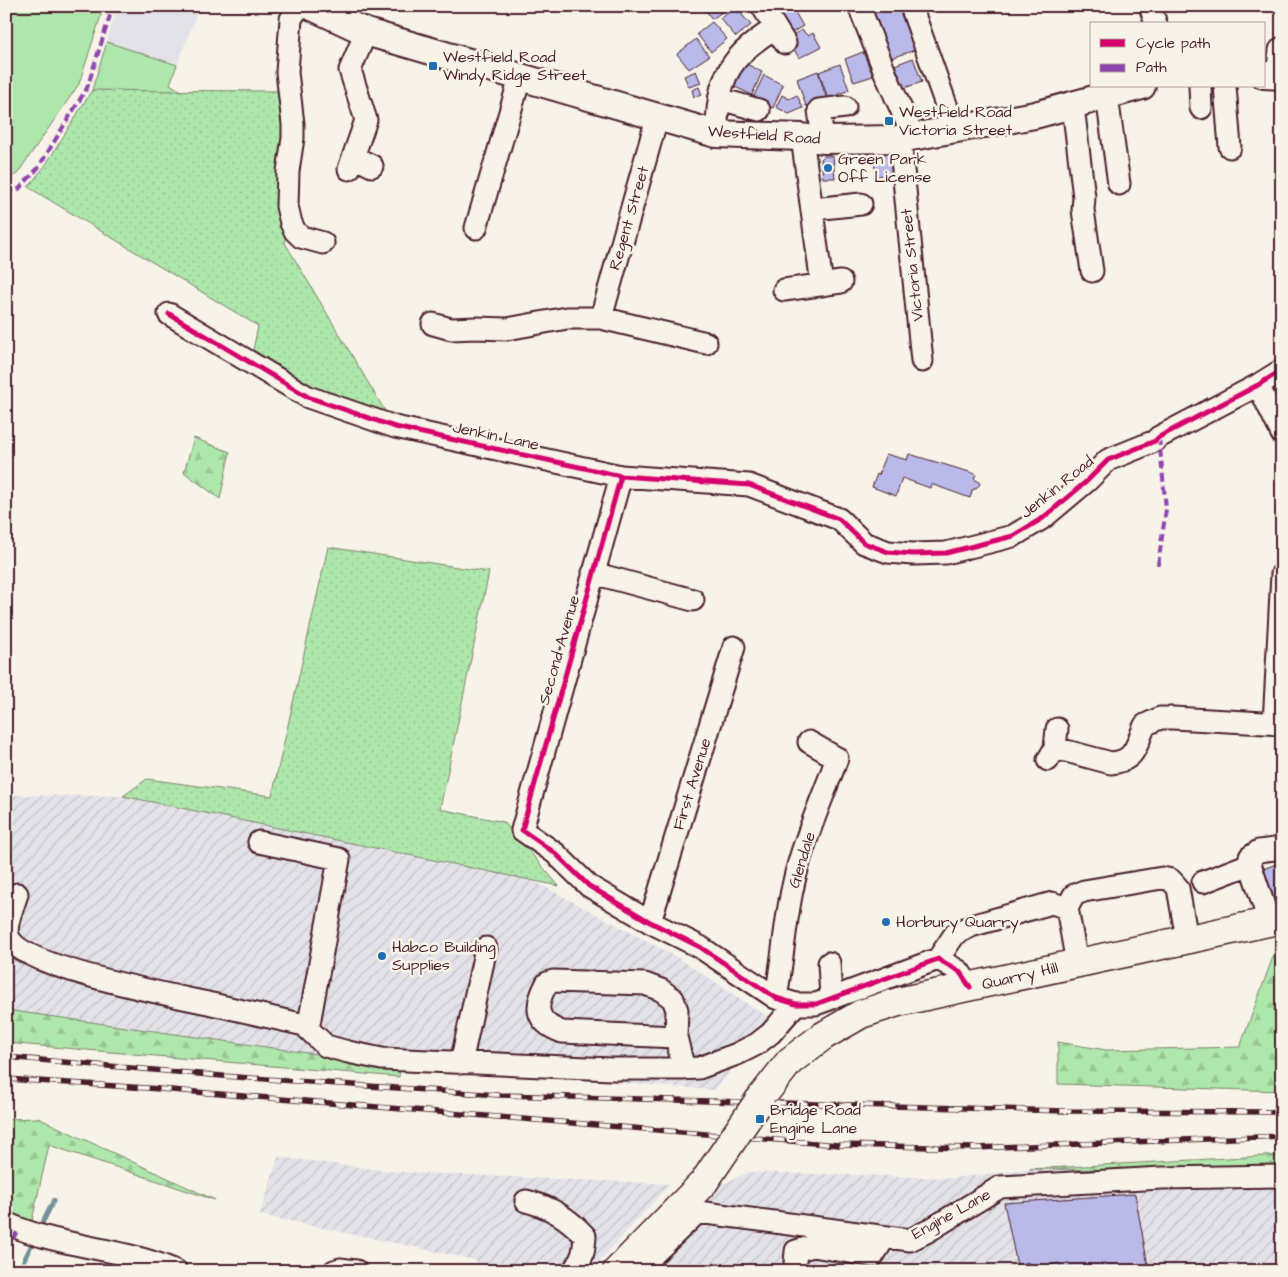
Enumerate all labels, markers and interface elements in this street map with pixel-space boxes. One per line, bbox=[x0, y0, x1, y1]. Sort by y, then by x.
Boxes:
legend bbox=[1090, 22, 1266, 88]
text: Cycle path bbox=[1136, 33, 1211, 55]
place label: Westfield Road Windy Ridge Street bbox=[443, 46, 587, 87]
text: Path bbox=[1136, 57, 1167, 78]
marker: Westfield Road Windy Ridge Street bbox=[427, 60, 439, 72]
place label: Westfield Road Victoria Street bbox=[899, 101, 1013, 141]
marker: Westfield Road Victoria Street bbox=[883, 115, 895, 127]
street label: Westfield Road bbox=[707, 120, 821, 150]
place label: Green Park Off License bbox=[838, 148, 931, 188]
marker: Green Park Off License bbox=[822, 162, 834, 174]
street label: Regent Street bbox=[604, 163, 655, 273]
street label: Victoria Street bbox=[895, 207, 929, 322]
street label: Jenkin Lane bbox=[451, 416, 541, 456]
street label: Jenkin Road bbox=[1016, 451, 1098, 523]
street label: Second Avenue bbox=[533, 592, 585, 707]
street label: First Avenue bbox=[668, 735, 717, 833]
street label: Glendale bbox=[783, 829, 821, 891]
place label: Horbury Quarry bbox=[896, 911, 1019, 934]
marker: Horbury Quarry bbox=[880, 916, 892, 928]
place label: Habco Building Supplies bbox=[392, 936, 496, 976]
marker: Habco Building Supplies bbox=[376, 950, 388, 962]
street label: Quarry Hill bbox=[980, 957, 1061, 996]
place label: Bridge Road Engine Lane bbox=[770, 1099, 861, 1140]
marker: Bridge Road Engine Lane bbox=[754, 1113, 766, 1125]
street label: Engine Lane bbox=[908, 1183, 995, 1246]

